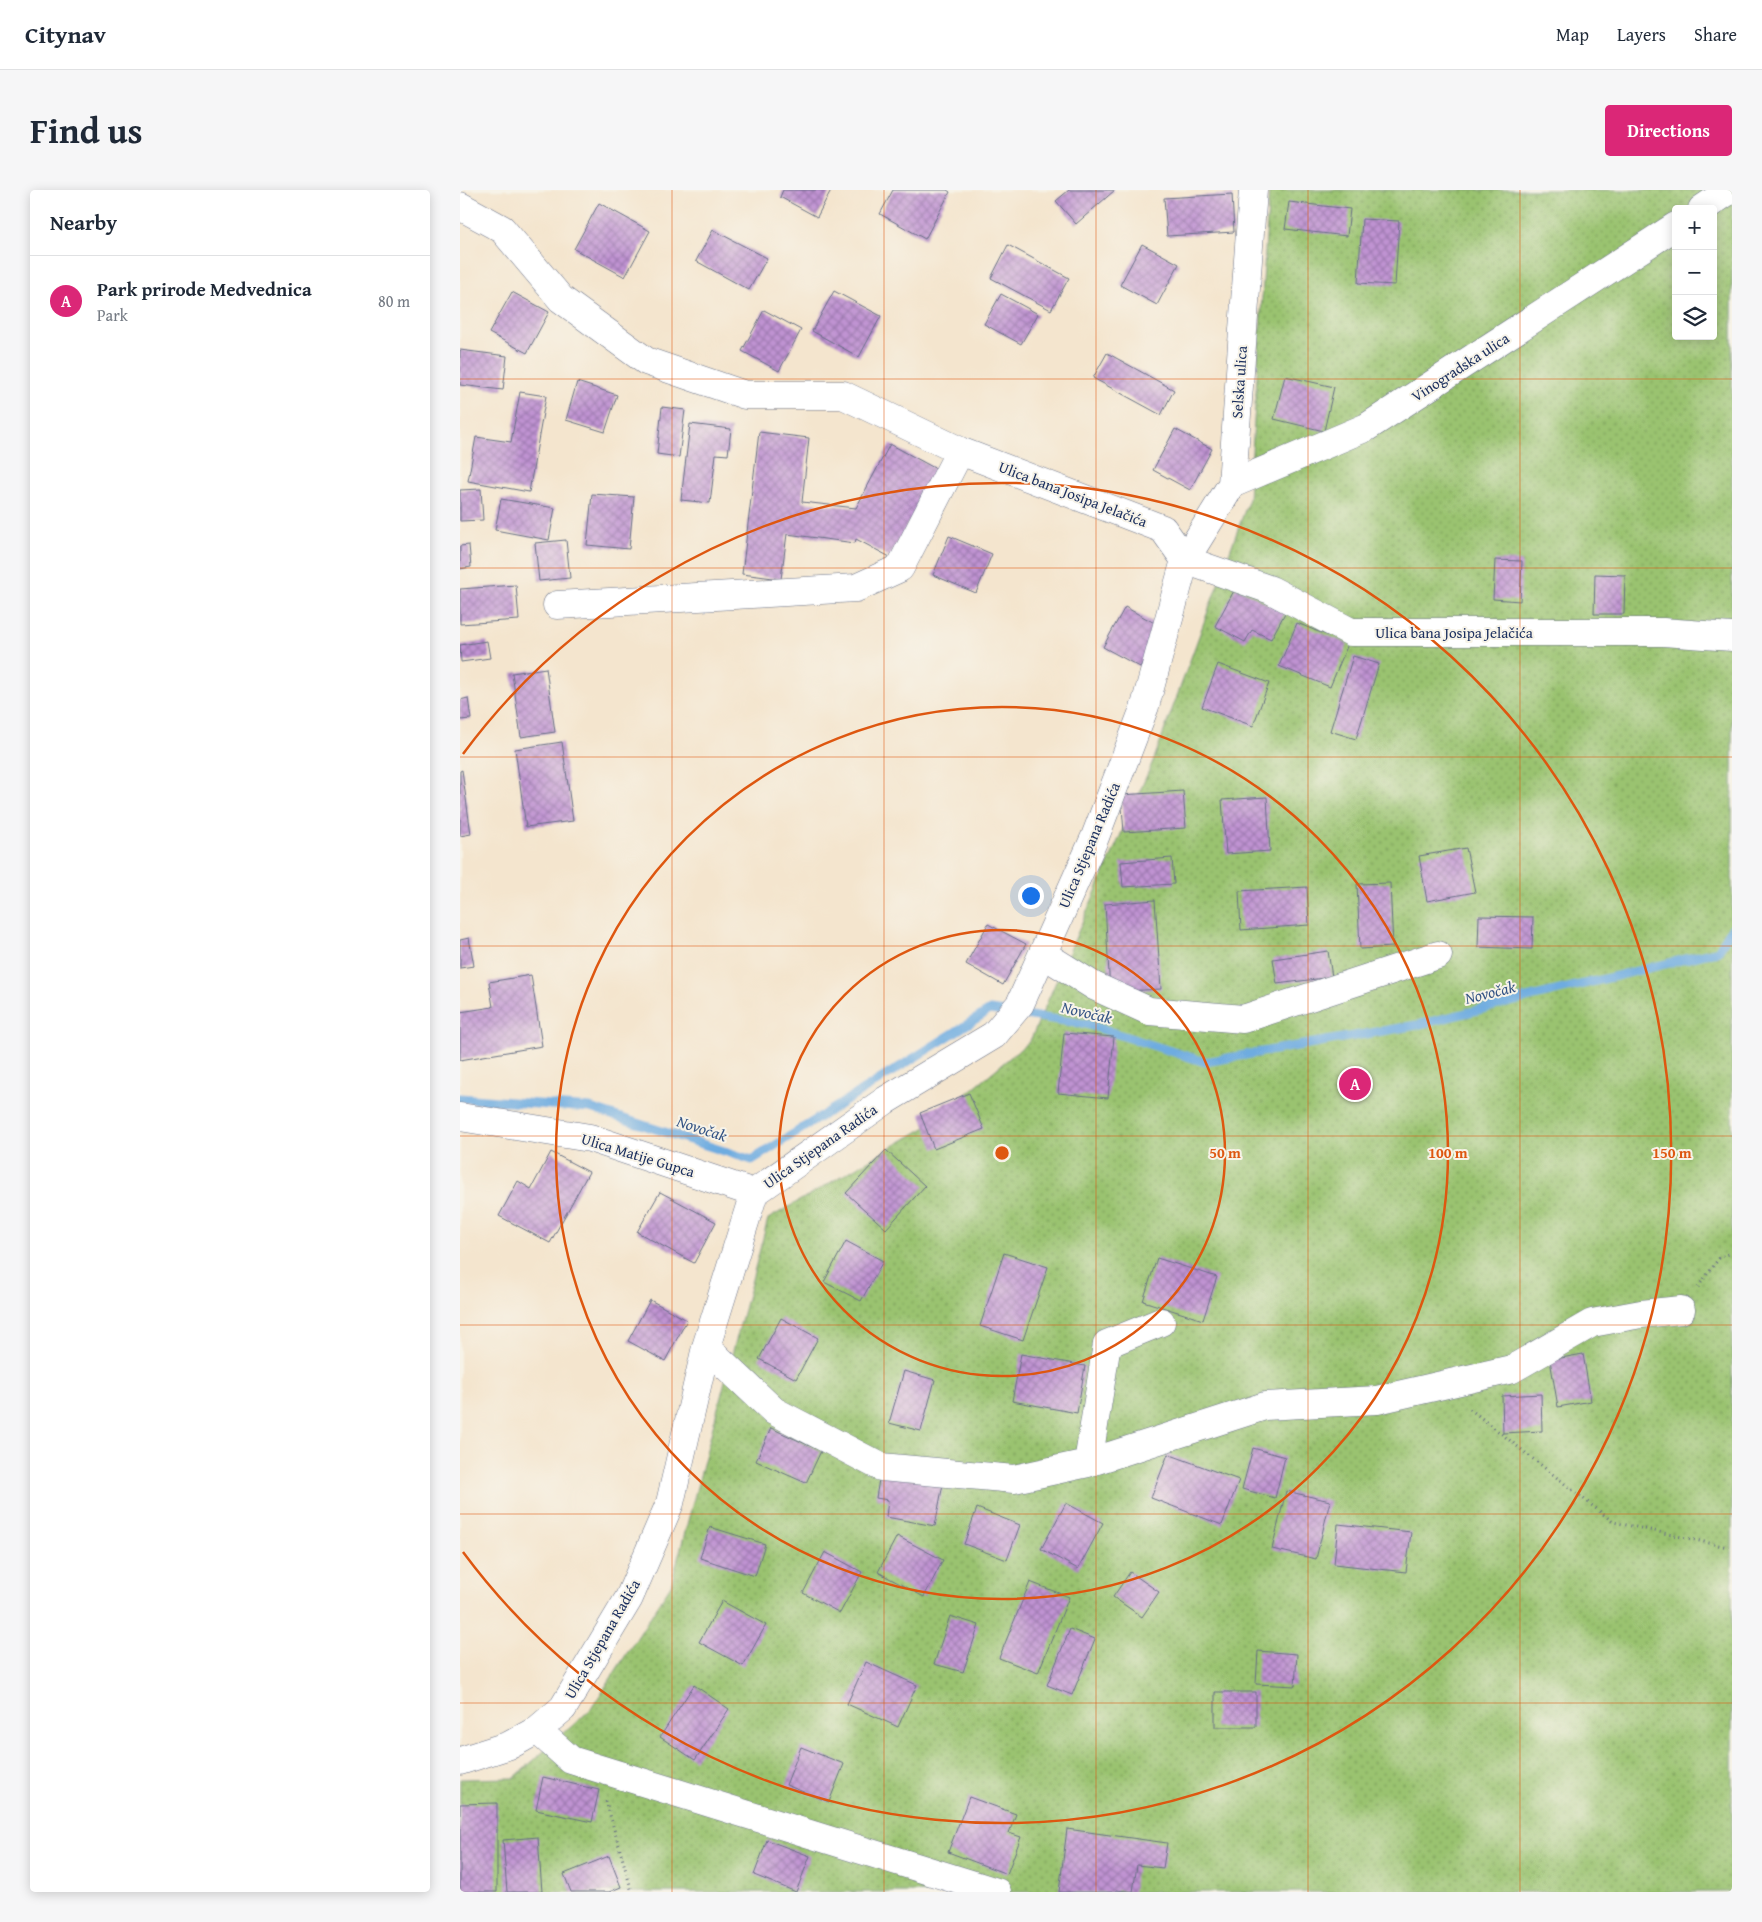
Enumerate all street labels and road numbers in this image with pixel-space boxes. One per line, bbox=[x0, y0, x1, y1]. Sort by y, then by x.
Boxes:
street label: Vinogradska ulica bbox=[1407, 327, 1513, 407]
street label: Selska ulica bbox=[1226, 345, 1252, 419]
street label: Ulica bana Josipa Jelačića bbox=[996, 456, 1150, 532]
street label: Ulica bana Josipa Jelačića bbox=[1375, 622, 1533, 643]
street label: Ulica Stjepana Radića bbox=[1053, 779, 1125, 911]
street label: Ulica Stjepana Radića bbox=[759, 1099, 881, 1193]
street label: Ulica Matije Gupca bbox=[579, 1128, 697, 1182]
street label: Ulica Stjepana Radića bbox=[559, 1575, 645, 1703]

